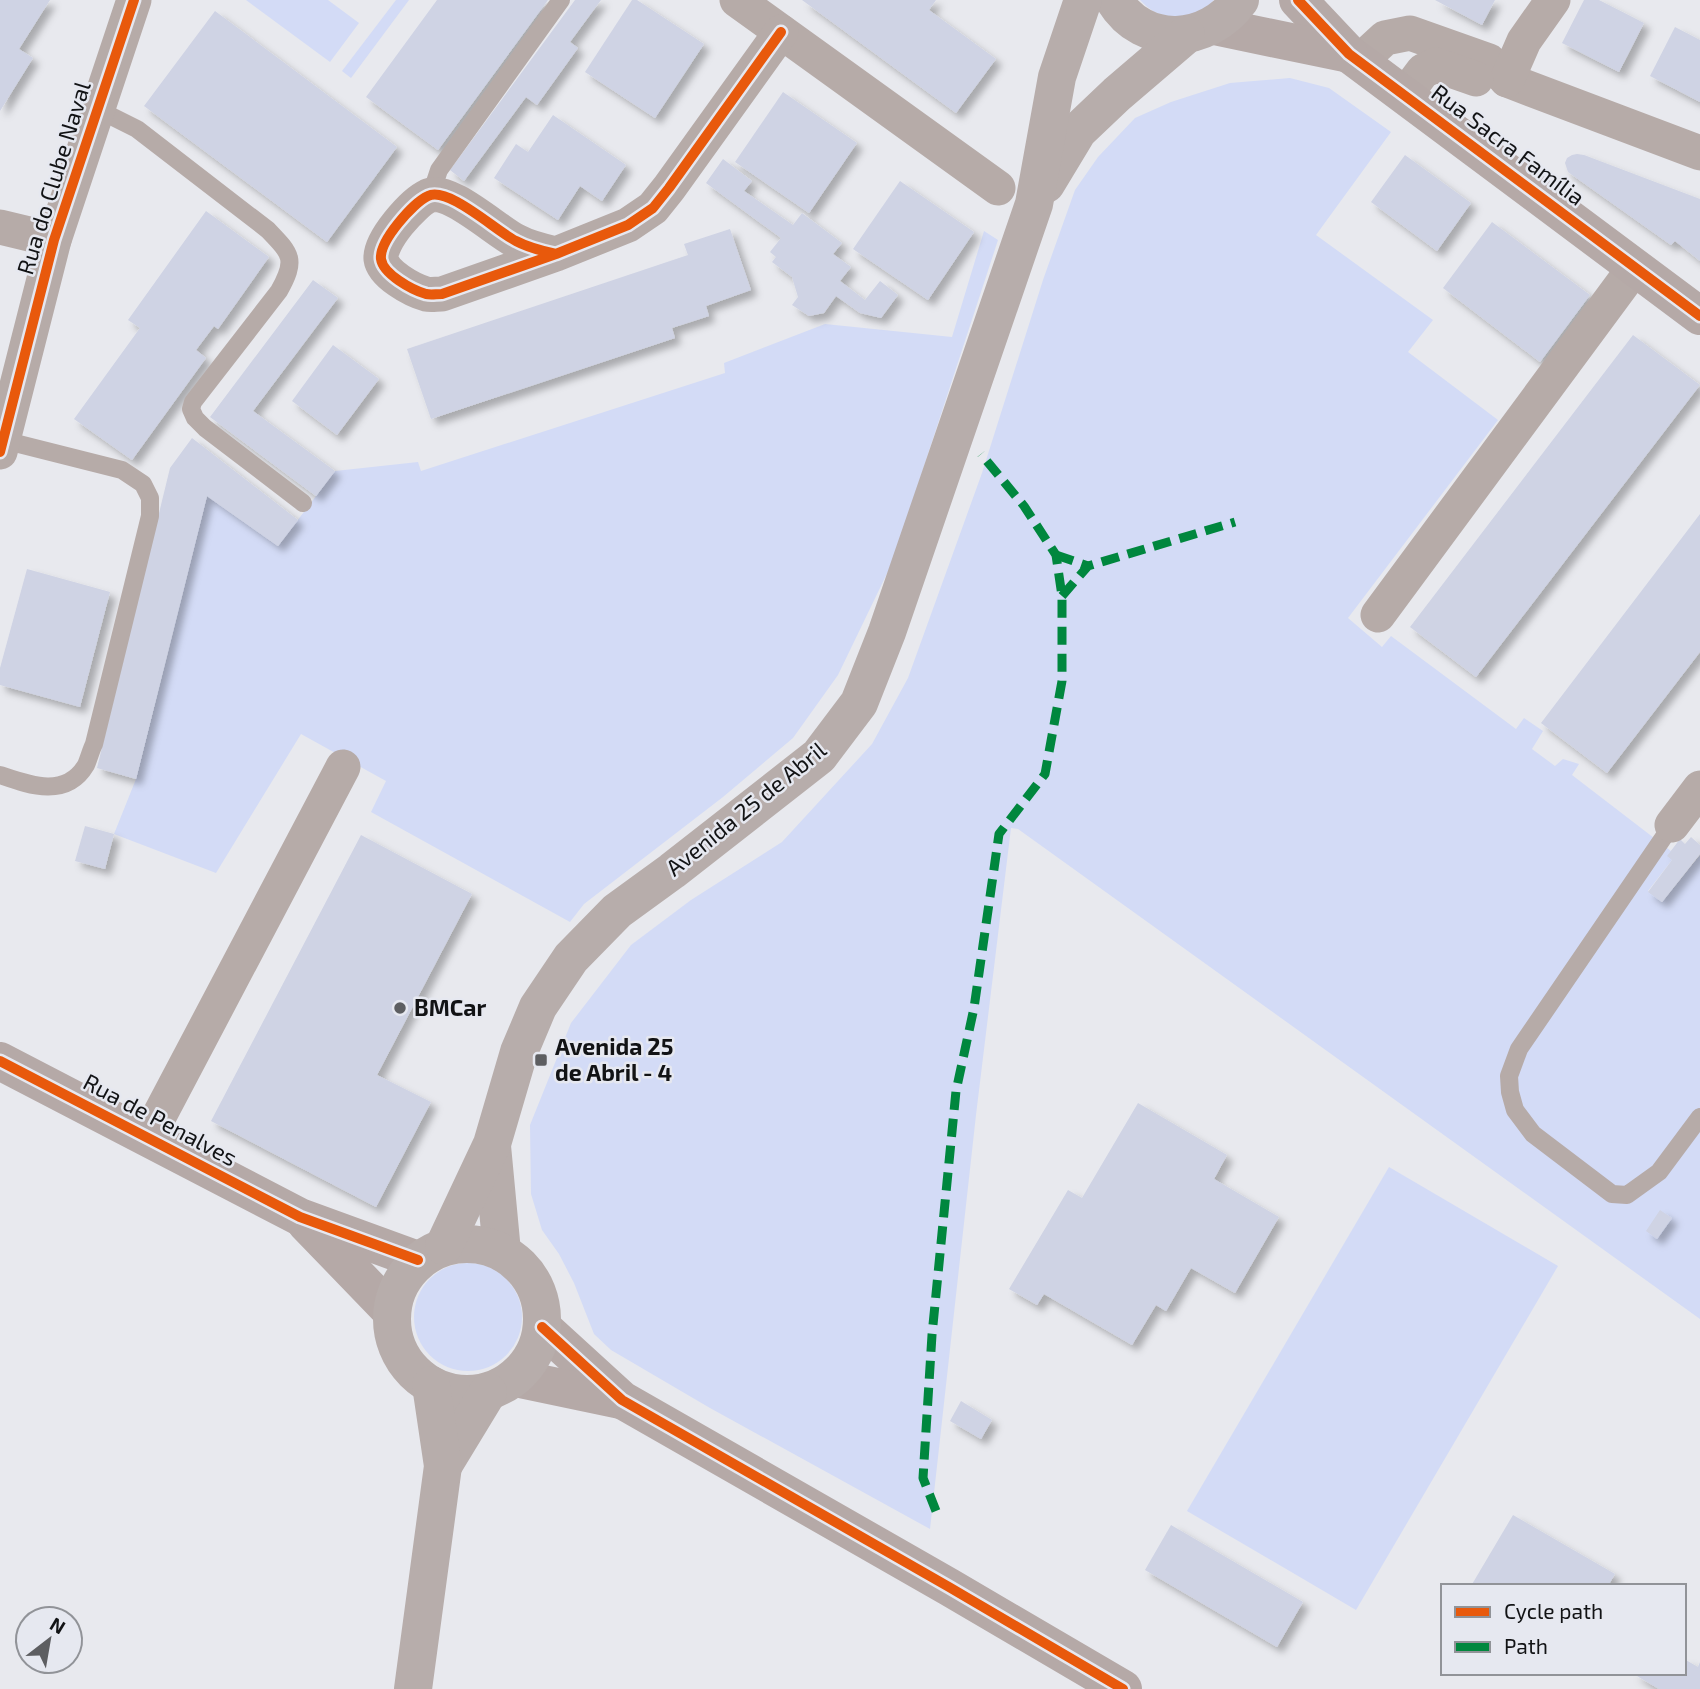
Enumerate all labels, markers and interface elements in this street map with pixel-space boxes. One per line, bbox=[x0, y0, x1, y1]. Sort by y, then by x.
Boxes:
street label: Rua do Clube Naval bbox=[10, 78, 96, 278]
street label: Rua Sacra Família bbox=[1427, 78, 1591, 211]
street label: Avenida 25 de Abril bbox=[660, 735, 831, 881]
place label: BMCar bbox=[414, 993, 486, 1021]
marker: BMCar bbox=[392, 1000, 408, 1016]
place label: Avenida 25 de Abril - 4 bbox=[555, 1032, 673, 1086]
marker: Avenida 25 de Abril - 4 bbox=[533, 1052, 549, 1068]
street label: Rua de Penalves bbox=[79, 1067, 242, 1171]
legend bbox=[1441, 1584, 1686, 1675]
text: Cycle path bbox=[1504, 1598, 1603, 1623]
north arrow bbox=[14, 1605, 84, 1675]
text: N bbox=[46, 1612, 70, 1638]
text: Path bbox=[1504, 1633, 1548, 1658]

